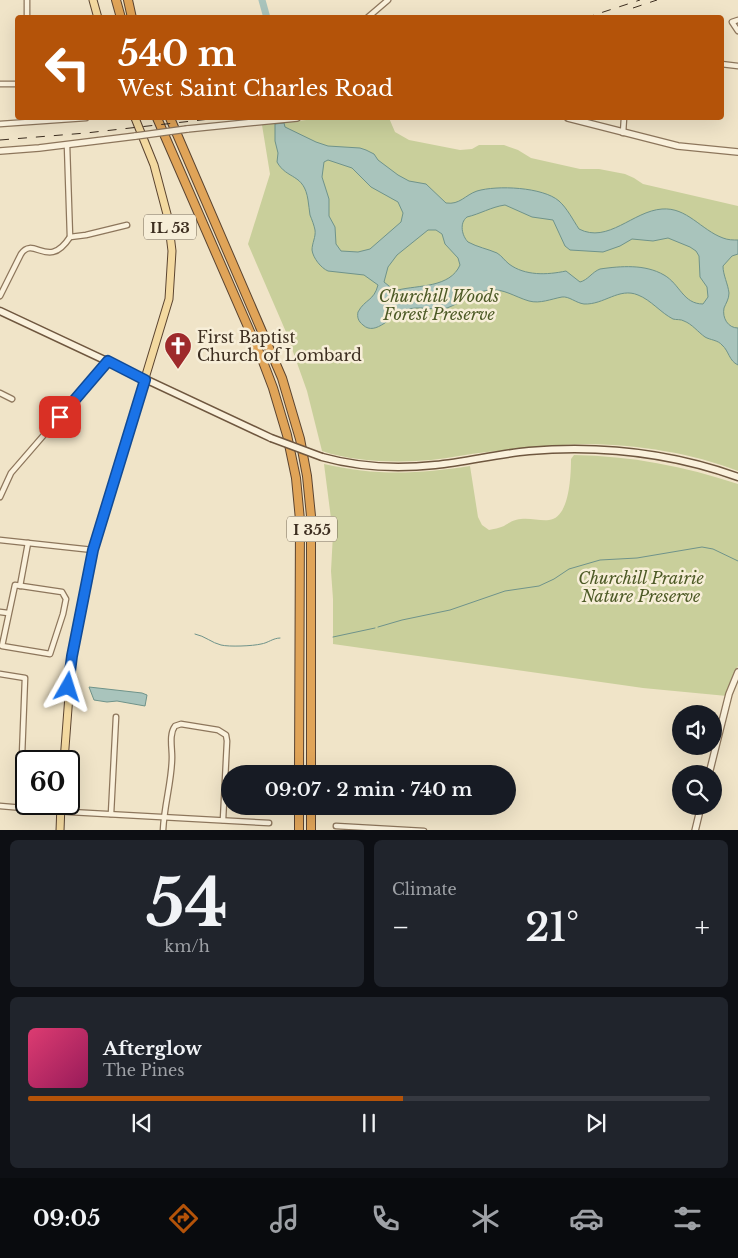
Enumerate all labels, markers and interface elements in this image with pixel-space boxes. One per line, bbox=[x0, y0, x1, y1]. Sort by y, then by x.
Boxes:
text: 540 m bbox=[118, 32, 237, 75]
icon: left bbox=[35, 35, 100, 100]
text: West Saint Charles Road bbox=[118, 75, 393, 102]
road number: IL 53 bbox=[144, 214, 196, 240]
park label: Churchill Woods Forest Preserve bbox=[379, 286, 499, 324]
place label: First Baptist Church of Lombard bbox=[197, 327, 362, 365]
church icon: First Baptist Church of Lombard bbox=[163, 331, 193, 370]
pin bbox=[39, 396, 81, 438]
icon: arrive bbox=[46, 403, 74, 431]
road number: I 355 bbox=[287, 516, 337, 542]
park label: Churchill Prairie Nature Preserve bbox=[578, 568, 704, 606]
position arrow bbox=[41, 660, 93, 712]
map controls bbox=[672, 705, 722, 815]
button: sound bbox=[672, 705, 722, 755]
speed limit sign: 60 bbox=[15, 750, 80, 815]
button: search bbox=[672, 765, 722, 815]
text: 09:07 · 2 min · 740 m bbox=[265, 778, 472, 801]
text: 54 bbox=[146, 863, 228, 944]
text: Climate bbox=[392, 879, 457, 899]
text: 21° bbox=[525, 904, 579, 951]
text: − bbox=[392, 910, 410, 945]
text: + bbox=[695, 910, 710, 945]
text: km/h bbox=[164, 936, 210, 956]
text: Afterglow bbox=[103, 1037, 202, 1060]
text: The Pines bbox=[103, 1060, 185, 1080]
icon: previous bbox=[128, 1109, 156, 1137]
icon: pause bbox=[355, 1109, 383, 1137]
icon: next bbox=[582, 1109, 610, 1137]
icon: directions bbox=[166, 1201, 201, 1236]
icon: music bbox=[267, 1201, 302, 1236]
icon: phone bbox=[368, 1201, 403, 1236]
icon: climate bbox=[468, 1201, 503, 1236]
icon: car bbox=[569, 1201, 604, 1236]
icon: filters bbox=[670, 1201, 705, 1236]
text: 09:05 bbox=[33, 1205, 100, 1232]

